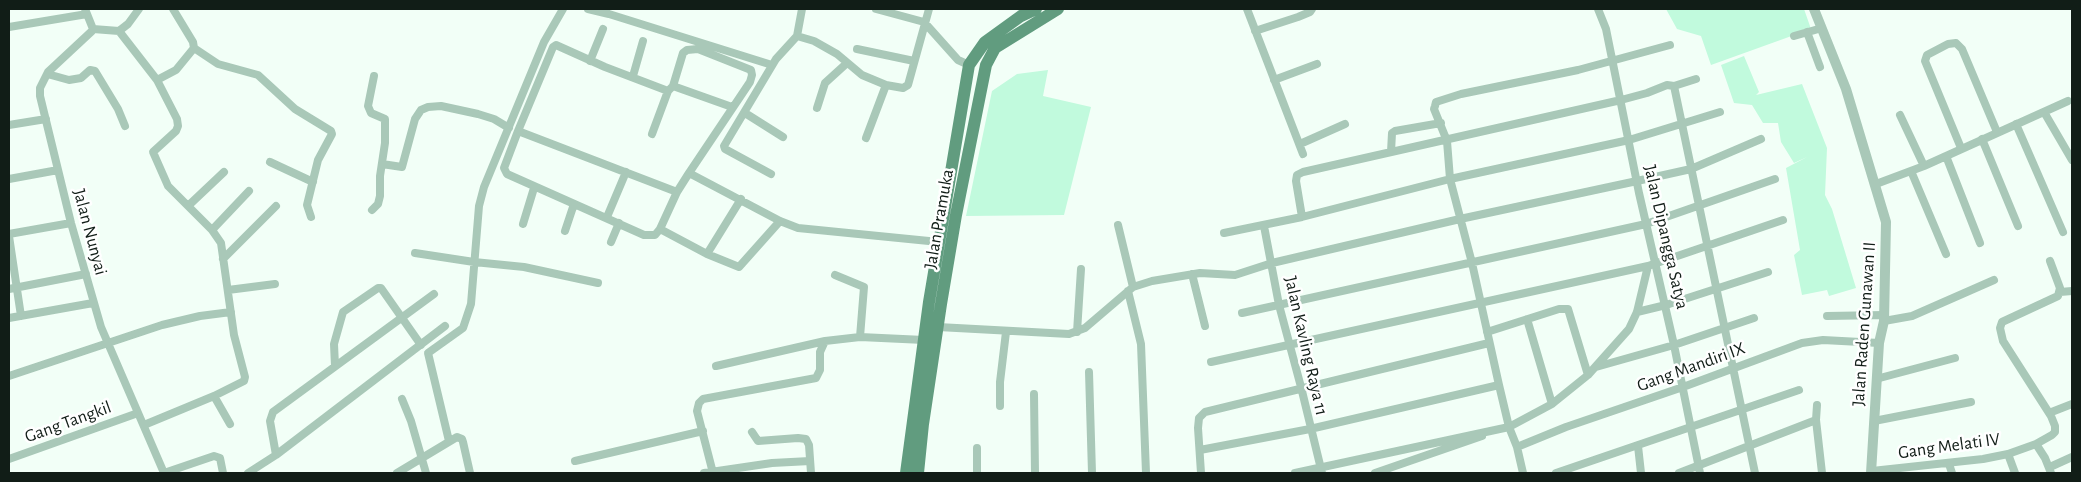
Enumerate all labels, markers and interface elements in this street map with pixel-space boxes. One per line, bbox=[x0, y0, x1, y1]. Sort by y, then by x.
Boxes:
street label: Jalan Dipangga Satya bbox=[1639, 163, 1693, 311]
street label: Jalan Pramuka bbox=[920, 167, 958, 271]
street label: Jalan Nunyai bbox=[68, 186, 112, 278]
street label: Jalan Raden Gunawan II bbox=[1847, 241, 1881, 407]
street label: Jalan Kavling Raya 11 bbox=[1279, 274, 1333, 418]
street label: Gang Mandiri IX bbox=[1634, 337, 1748, 397]
street label: Gang Tangkil bbox=[22, 396, 114, 448]
street label: Gang Melati IV bbox=[1897, 428, 2001, 464]

